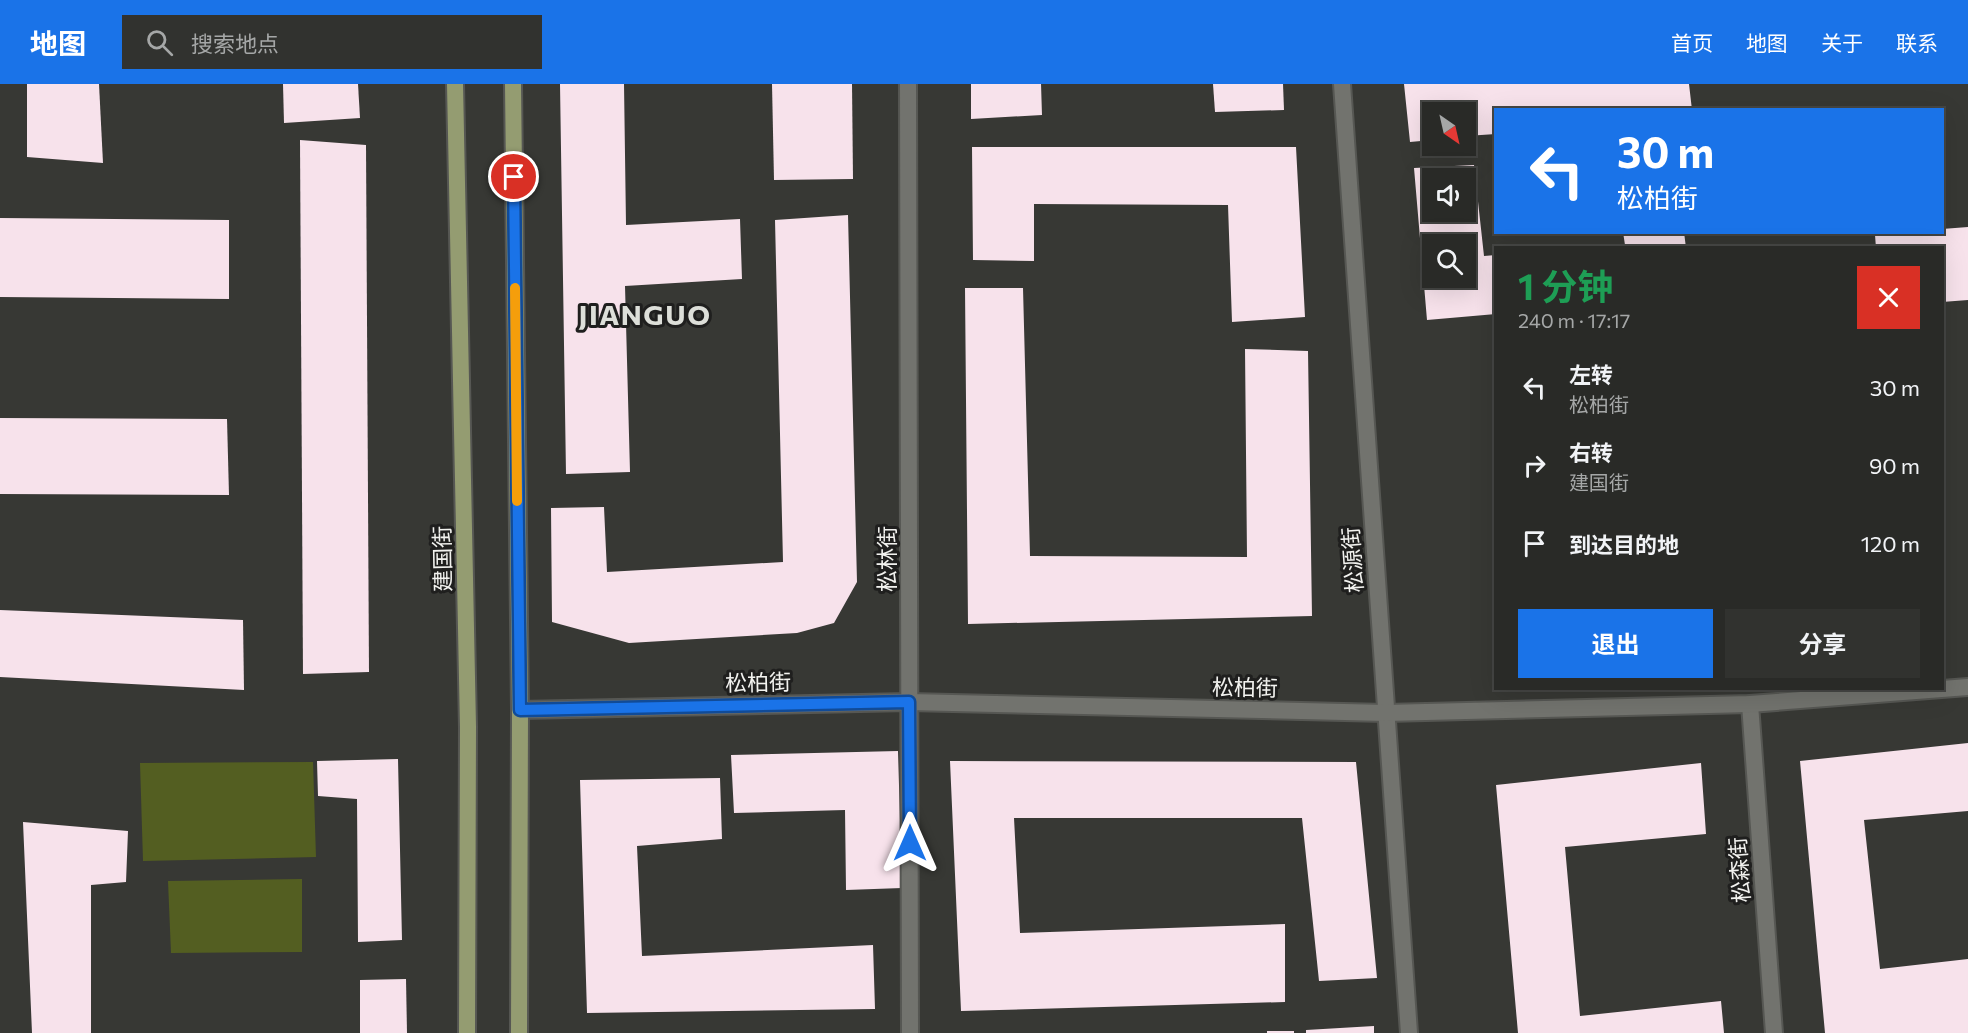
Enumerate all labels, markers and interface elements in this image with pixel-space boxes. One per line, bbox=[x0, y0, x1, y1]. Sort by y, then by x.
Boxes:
search box bbox=[122, 15, 542, 69]
text: 地图 bbox=[30, 26, 86, 60]
icon: search bbox=[143, 26, 176, 59]
text: 搜索地点 bbox=[191, 30, 279, 57]
text: 首页 bbox=[1671, 30, 1713, 55]
text: 地图 bbox=[1746, 30, 1788, 55]
text: 关于 bbox=[1821, 30, 1863, 55]
text: 联系 bbox=[1896, 30, 1938, 55]
north arrow bbox=[1422, 102, 1476, 156]
map controls bbox=[1422, 102, 1476, 288]
text: 30 m bbox=[1617, 125, 1714, 177]
icon: left bbox=[1518, 132, 1596, 210]
pin bbox=[488, 151, 539, 202]
icon: arrive bbox=[497, 160, 530, 193]
button: sound bbox=[1422, 168, 1476, 222]
text: 松柏街 bbox=[1617, 181, 1698, 214]
button: search bbox=[1422, 234, 1476, 288]
text: 1 分钟 bbox=[1518, 263, 1613, 307]
button: close bbox=[1857, 266, 1920, 329]
district label: JIANGUO bbox=[579, 297, 711, 331]
text: 240 m · 17:17 bbox=[1518, 308, 1630, 332]
text: 左转 bbox=[1569, 361, 1613, 388]
icon: left bbox=[1518, 371, 1551, 404]
text: 30 m bbox=[1870, 374, 1920, 401]
text: 松柏街 bbox=[1569, 392, 1629, 416]
text: 右转 bbox=[1569, 439, 1613, 466]
icon: right bbox=[1518, 449, 1551, 482]
text: 90 m bbox=[1869, 452, 1920, 479]
text: 建国街 bbox=[1569, 470, 1629, 494]
street label: 建国街 bbox=[428, 526, 456, 592]
street label: 松林街 bbox=[873, 526, 900, 592]
street label: 松源街 bbox=[1336, 526, 1368, 594]
icon: arrive bbox=[1518, 527, 1551, 560]
text: 120 m bbox=[1861, 530, 1920, 557]
text: 到达目的地 bbox=[1569, 531, 1679, 558]
button: 退出 bbox=[1518, 609, 1713, 678]
button: 分享 bbox=[1725, 609, 1920, 678]
street label: 松柏街 bbox=[725, 668, 791, 696]
street label: 松柏街 bbox=[1212, 673, 1278, 701]
position arrow bbox=[878, 811, 942, 875]
street label: 松森街 bbox=[1723, 836, 1755, 904]

